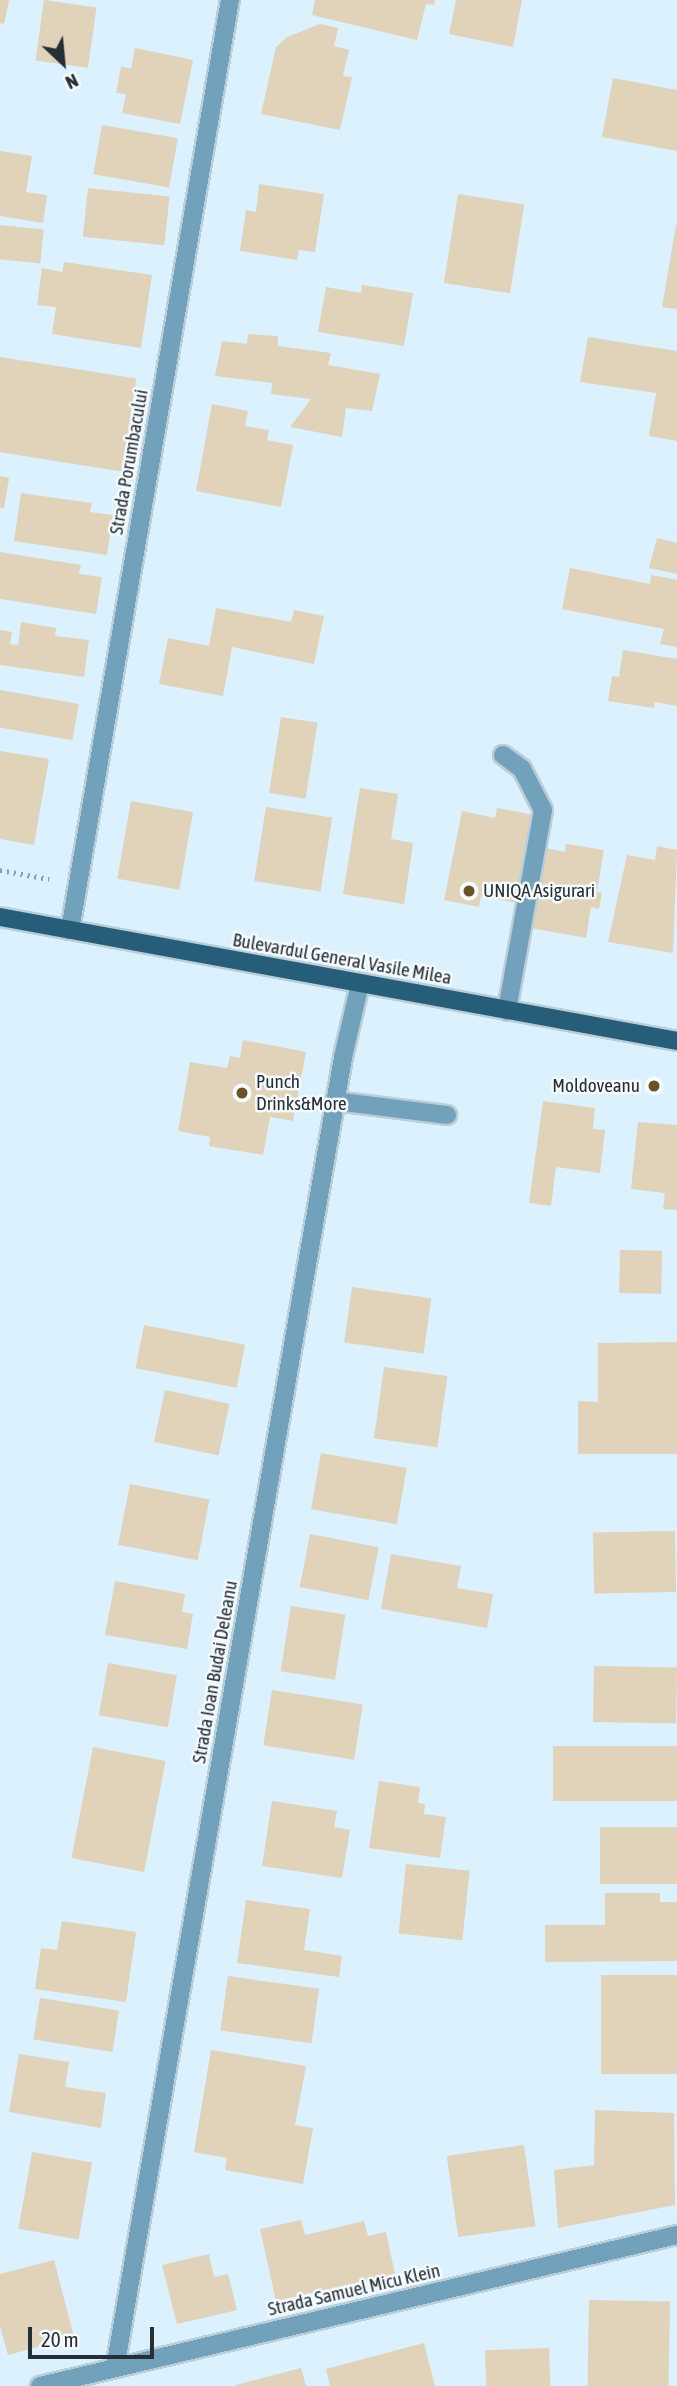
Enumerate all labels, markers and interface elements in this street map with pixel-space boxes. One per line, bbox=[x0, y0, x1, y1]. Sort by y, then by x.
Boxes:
north arrow bbox=[28, 28, 98, 98]
text: N bbox=[62, 70, 82, 94]
street label: Strada Porumbacului bbox=[105, 388, 153, 536]
place label: UNIQA Asigurari bbox=[483, 880, 595, 902]
marker: UNIQA Asigurari bbox=[461, 883, 477, 899]
street label: Bulevardul General Vasile Milea bbox=[231, 929, 453, 989]
place label: Punch Drinks&More bbox=[256, 1071, 347, 1115]
place label: Moldoveanu bbox=[552, 1075, 640, 1097]
marker: Moldoveanu bbox=[646, 1078, 662, 1094]
marker: Punch Drinks&More bbox=[234, 1085, 250, 1101]
street label: Strada Ioan Budai Deleanu bbox=[188, 1579, 242, 1765]
street label: Strada Samuel Micu Klein bbox=[266, 2259, 442, 2321]
scale bar bbox=[32, 2312, 158, 2356]
text: 20 m bbox=[41, 2327, 79, 2351]

